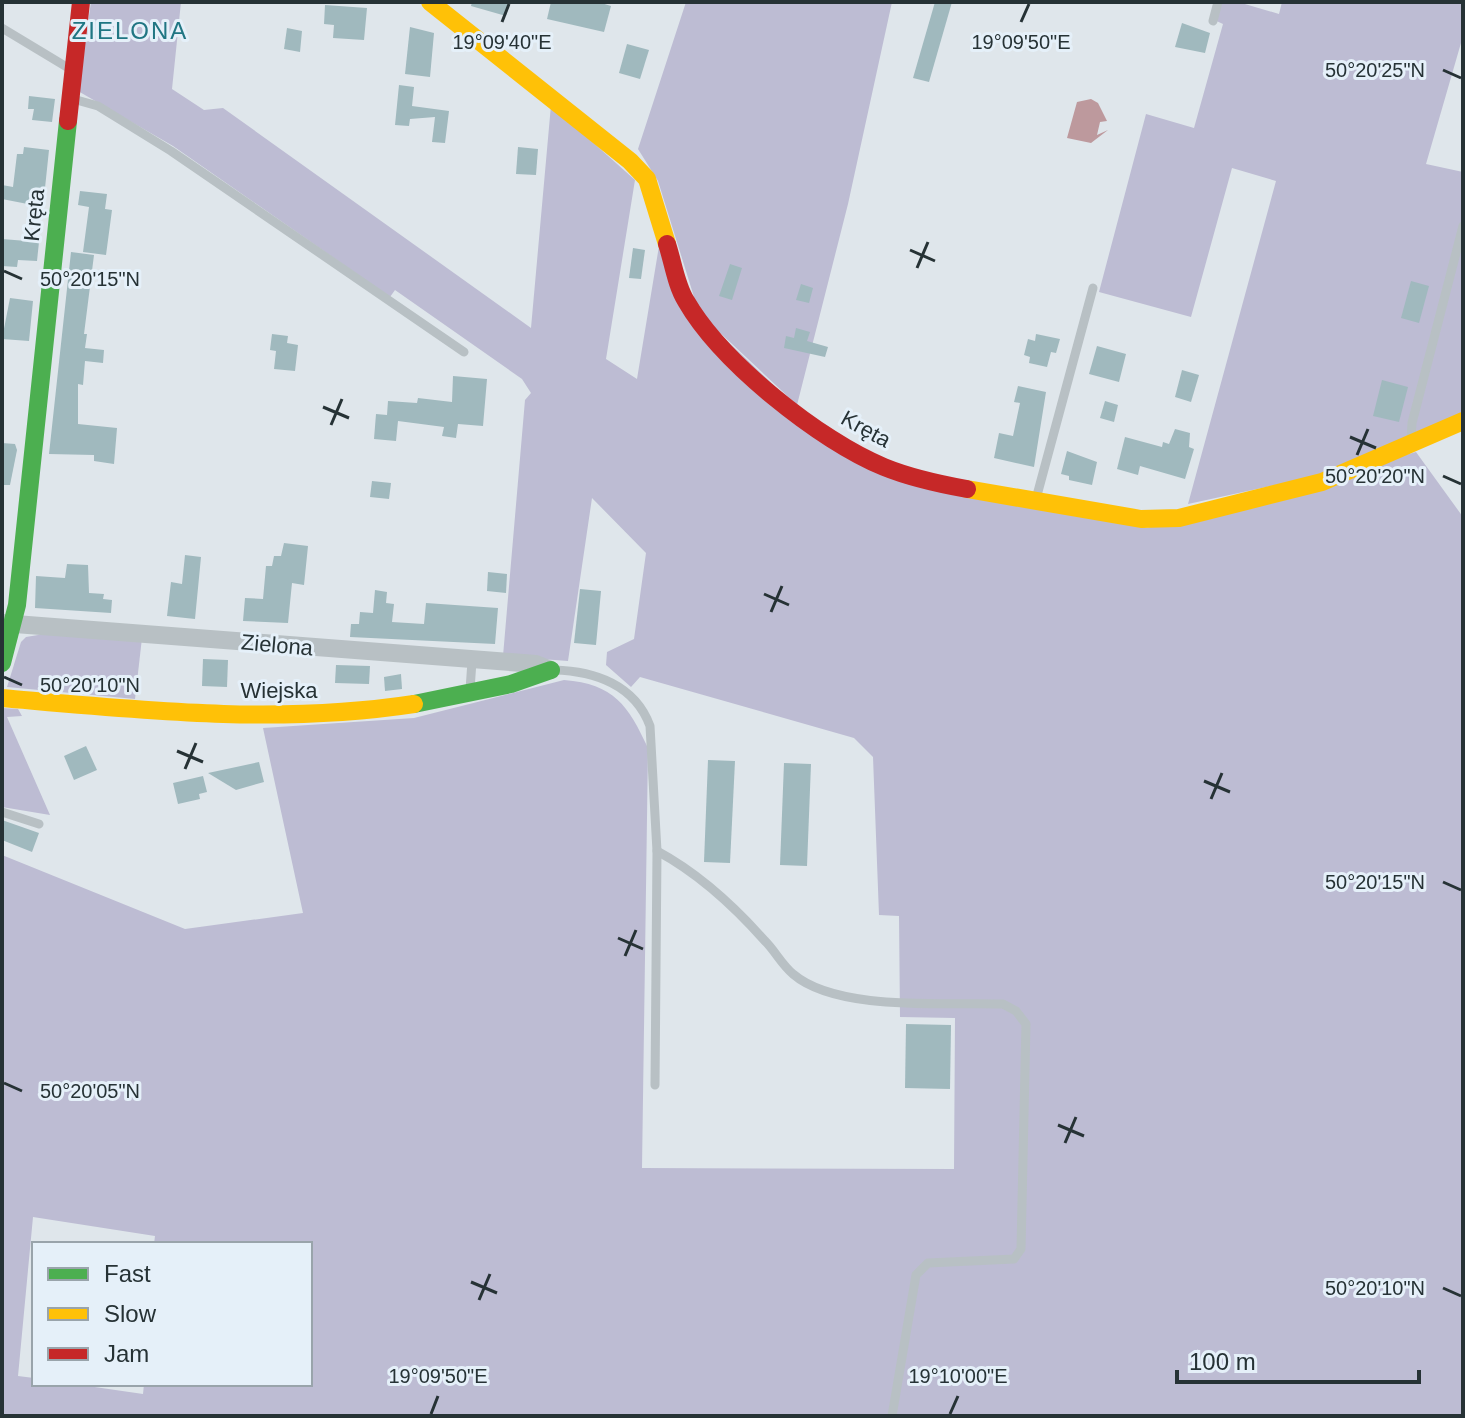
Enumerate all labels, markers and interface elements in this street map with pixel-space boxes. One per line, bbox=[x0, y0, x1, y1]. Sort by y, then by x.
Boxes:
district label: ZIELONA bbox=[72, 17, 188, 44]
text: 19°09'40"E bbox=[453, 31, 552, 53]
text: 19°09'50"E bbox=[972, 31, 1071, 53]
text: 50°20'25"N bbox=[1325, 59, 1425, 81]
street label: Kręta bbox=[19, 187, 49, 242]
text: 50°20'15"N bbox=[40, 268, 140, 290]
street label: Kręta bbox=[837, 405, 896, 453]
text: 50°20'20"N bbox=[1325, 465, 1425, 487]
street label: Zielona bbox=[240, 629, 315, 661]
text: 50°20'10"N bbox=[40, 674, 140, 696]
street label: Wiejska bbox=[240, 678, 318, 703]
text: 50°20'15"N bbox=[1325, 871, 1425, 893]
text: 50°20'05"N bbox=[40, 1080, 140, 1102]
legend bbox=[32, 1242, 312, 1386]
text: Fast bbox=[104, 1260, 151, 1287]
text: 50°20'10"N bbox=[1325, 1277, 1425, 1299]
text: Slow bbox=[104, 1300, 157, 1327]
scale bar bbox=[1177, 1334, 1419, 1384]
text: Jam bbox=[104, 1340, 149, 1367]
text: 100 m bbox=[1189, 1348, 1256, 1375]
text: 19°09'50"E bbox=[389, 1365, 488, 1387]
text: 19°10'00"E bbox=[909, 1365, 1008, 1387]

